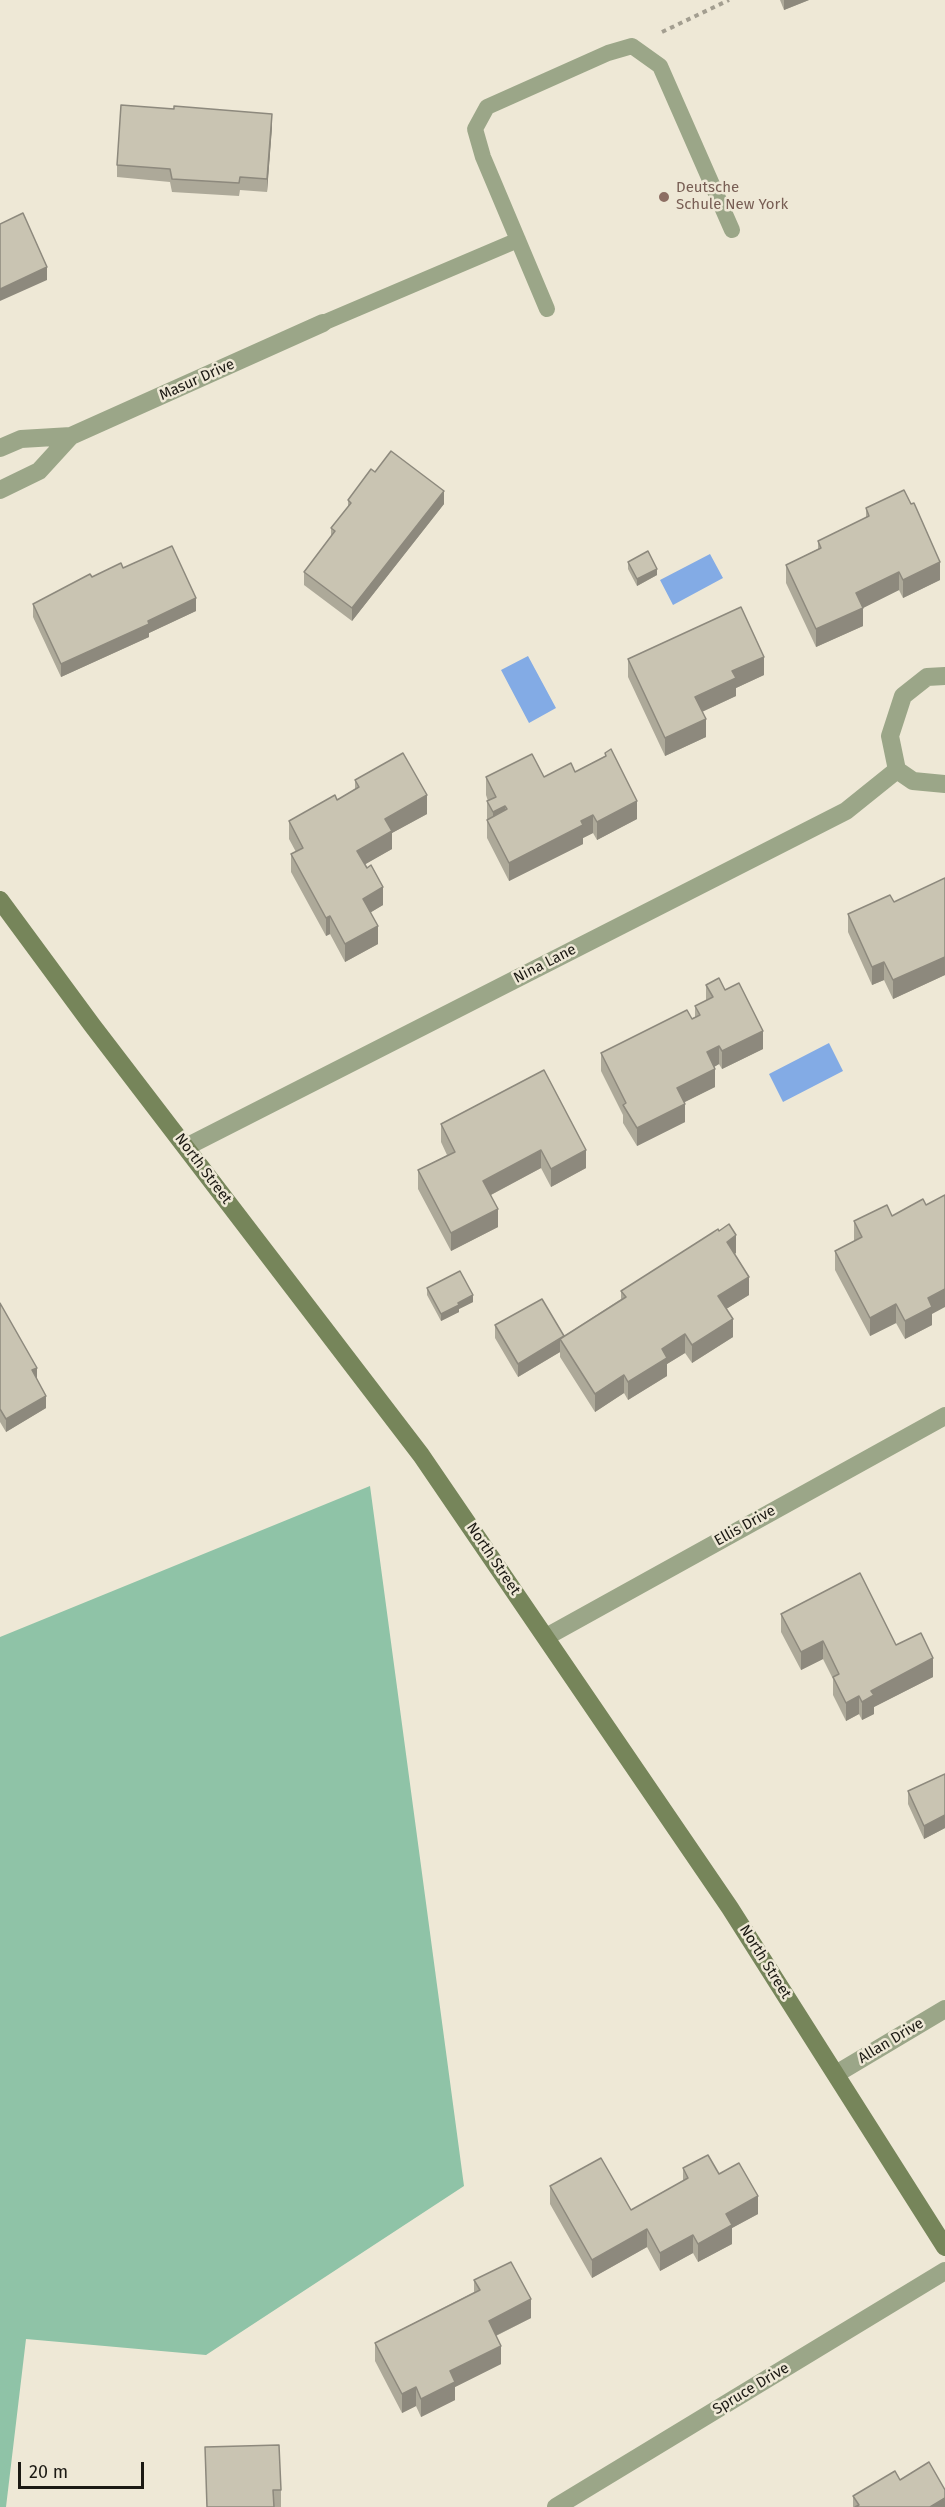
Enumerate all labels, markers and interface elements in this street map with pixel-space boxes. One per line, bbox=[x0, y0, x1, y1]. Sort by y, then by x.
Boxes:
place label: Deutsche Schule New York bbox=[676, 179, 788, 214]
marker: Deutsche Schule New York bbox=[657, 190, 671, 204]
street label: Masur Drive bbox=[157, 355, 237, 405]
street label: Nina Lane bbox=[511, 941, 579, 987]
street label: North Street bbox=[171, 1130, 235, 1208]
street label: Ellis Drive bbox=[711, 1502, 779, 1550]
street label: North Street bbox=[462, 1519, 524, 1599]
street label: North Street bbox=[735, 1922, 795, 2002]
street label: Allan Drive bbox=[855, 2014, 927, 2068]
street label: Spruce Drive bbox=[710, 2359, 792, 2419]
scale bar bbox=[21, 2450, 147, 2488]
text: 20 m bbox=[29, 2461, 68, 2483]

